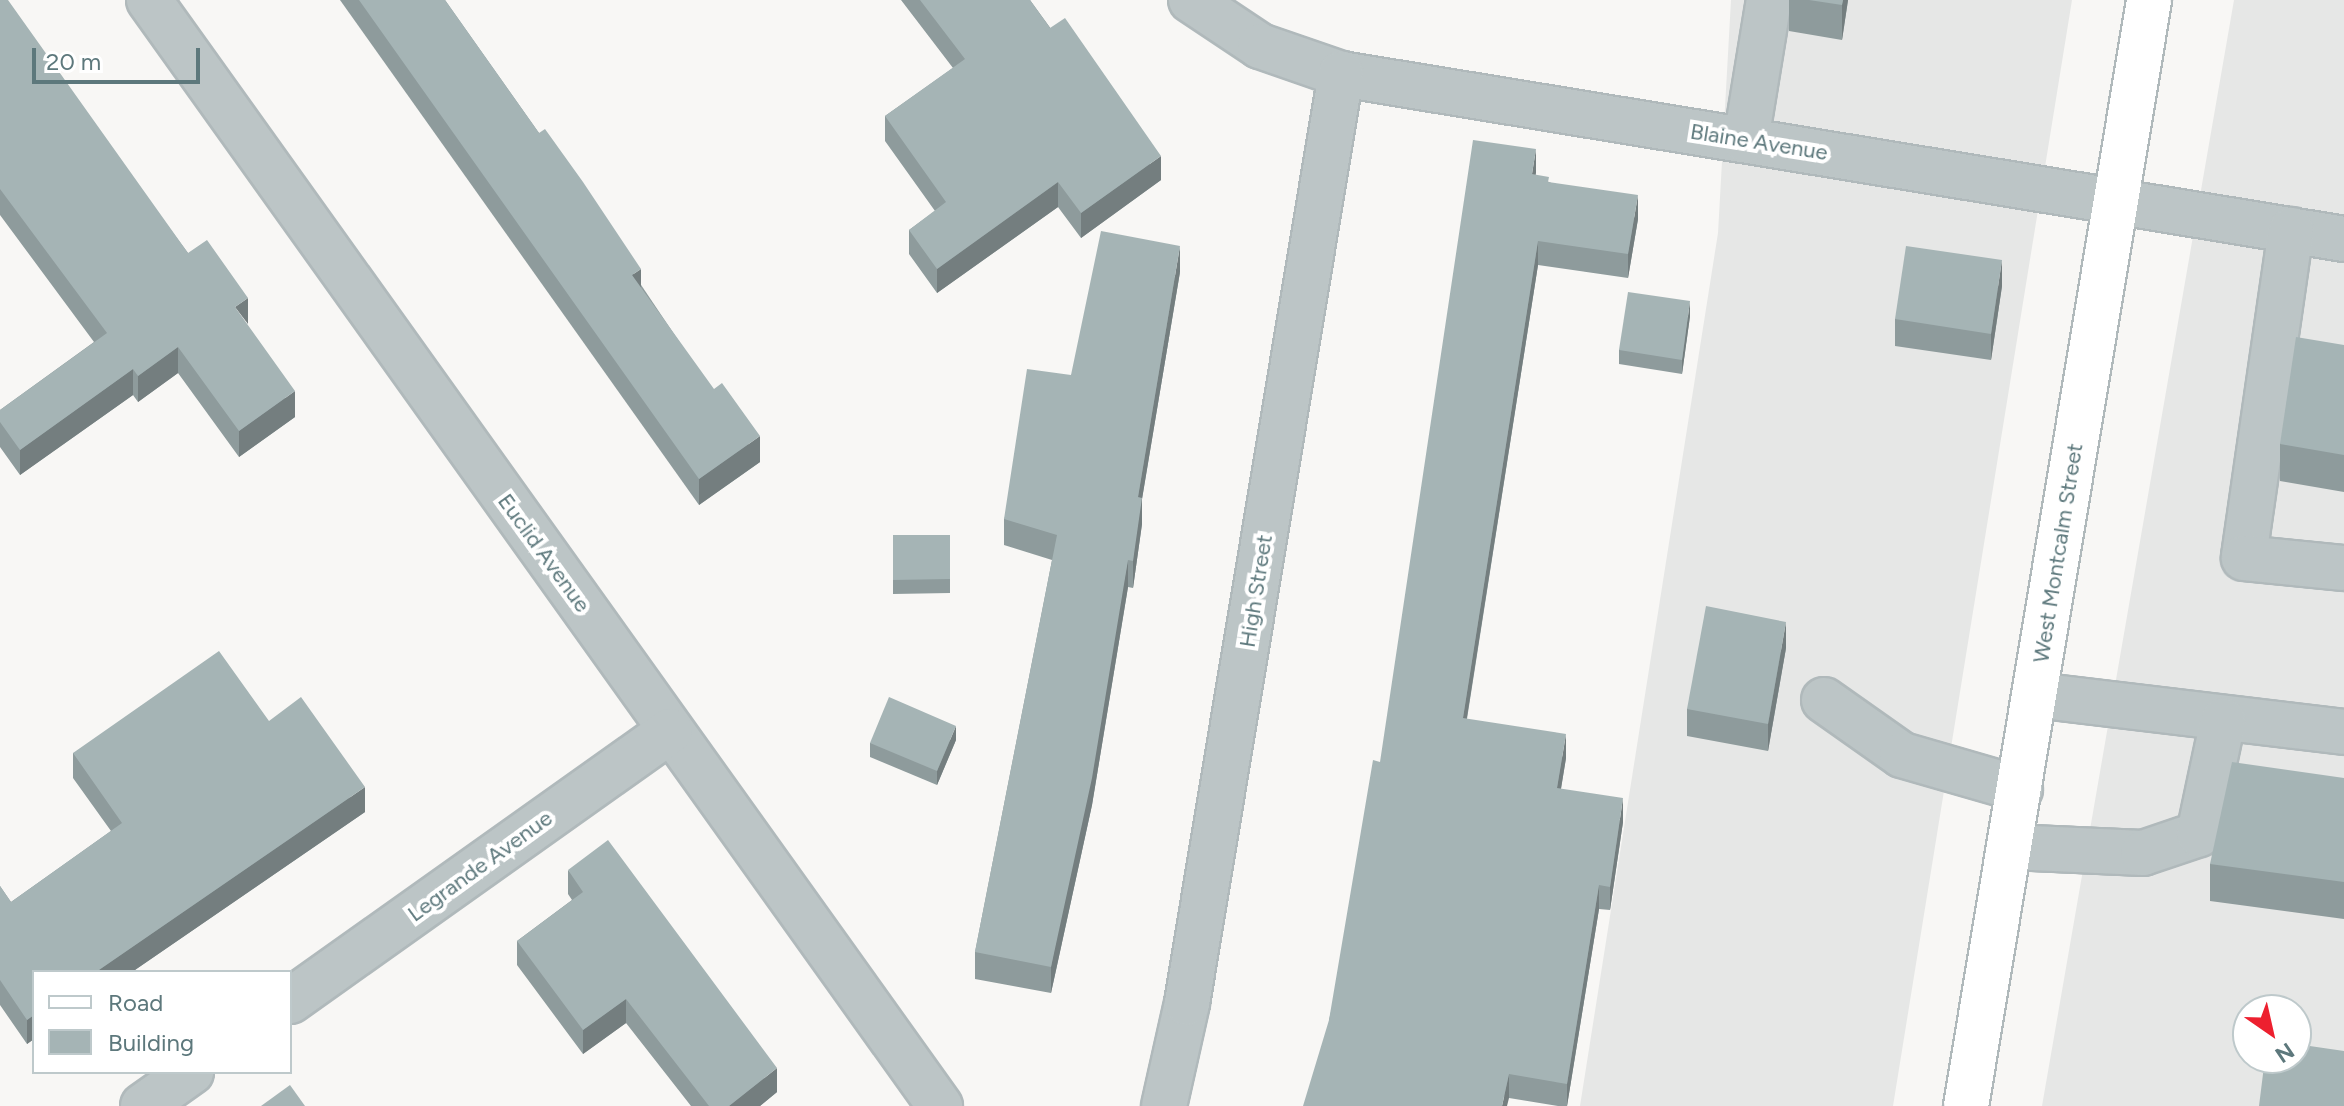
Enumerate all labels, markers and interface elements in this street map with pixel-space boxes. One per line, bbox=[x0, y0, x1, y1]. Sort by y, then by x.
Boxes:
scale bar bbox=[36, 32, 204, 82]
text: 20 m bbox=[46, 47, 101, 76]
street label: Blaine Avenue bbox=[1688, 118, 1830, 166]
street label: West Montcalm Street bbox=[2028, 441, 2088, 665]
street label: Euclid Avenue bbox=[492, 489, 596, 617]
street label: High Street bbox=[1234, 533, 1278, 649]
street label: Legrande Avenue bbox=[403, 805, 557, 927]
legend bbox=[32, 970, 292, 1074]
text: Road bbox=[108, 988, 163, 1017]
north arrow bbox=[2232, 994, 2312, 1074]
text: Building bbox=[108, 1028, 194, 1057]
text: N bbox=[2270, 1037, 2299, 1069]

